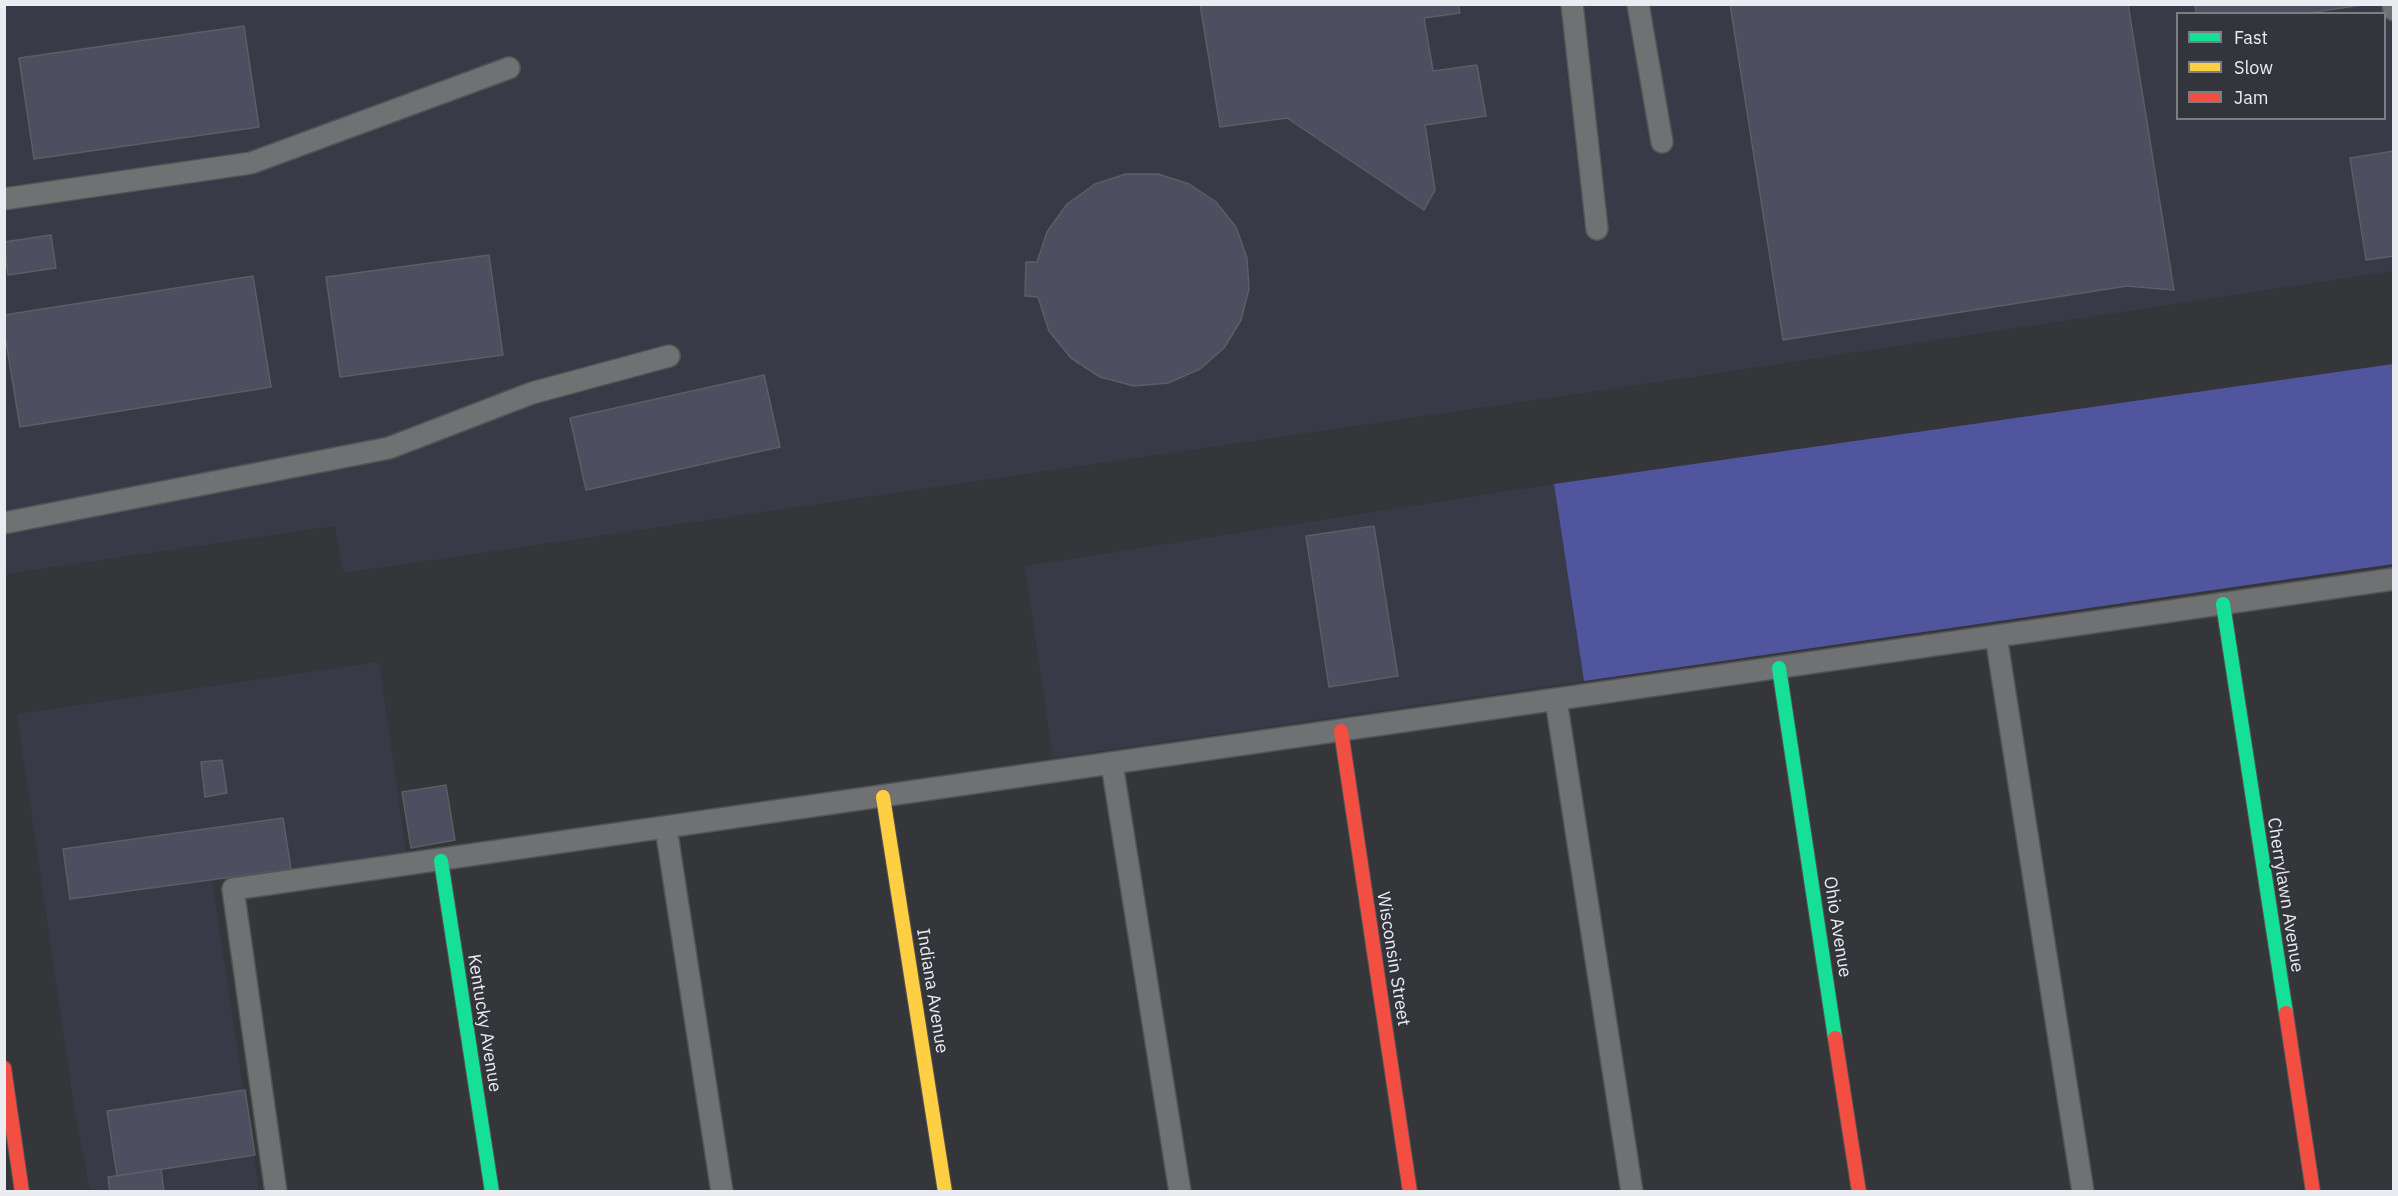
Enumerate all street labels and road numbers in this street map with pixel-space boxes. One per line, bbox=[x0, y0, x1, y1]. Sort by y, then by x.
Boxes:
street label: Cherrylawn Avenue bbox=[2262, 816, 2308, 974]
street label: Ohio Avenue bbox=[1818, 875, 1856, 979]
street label: Wisconsin Street bbox=[1372, 890, 1414, 1028]
street label: Indiana Avenue bbox=[911, 927, 953, 1055]
street label: Kentucky Avenue bbox=[462, 952, 506, 1094]

